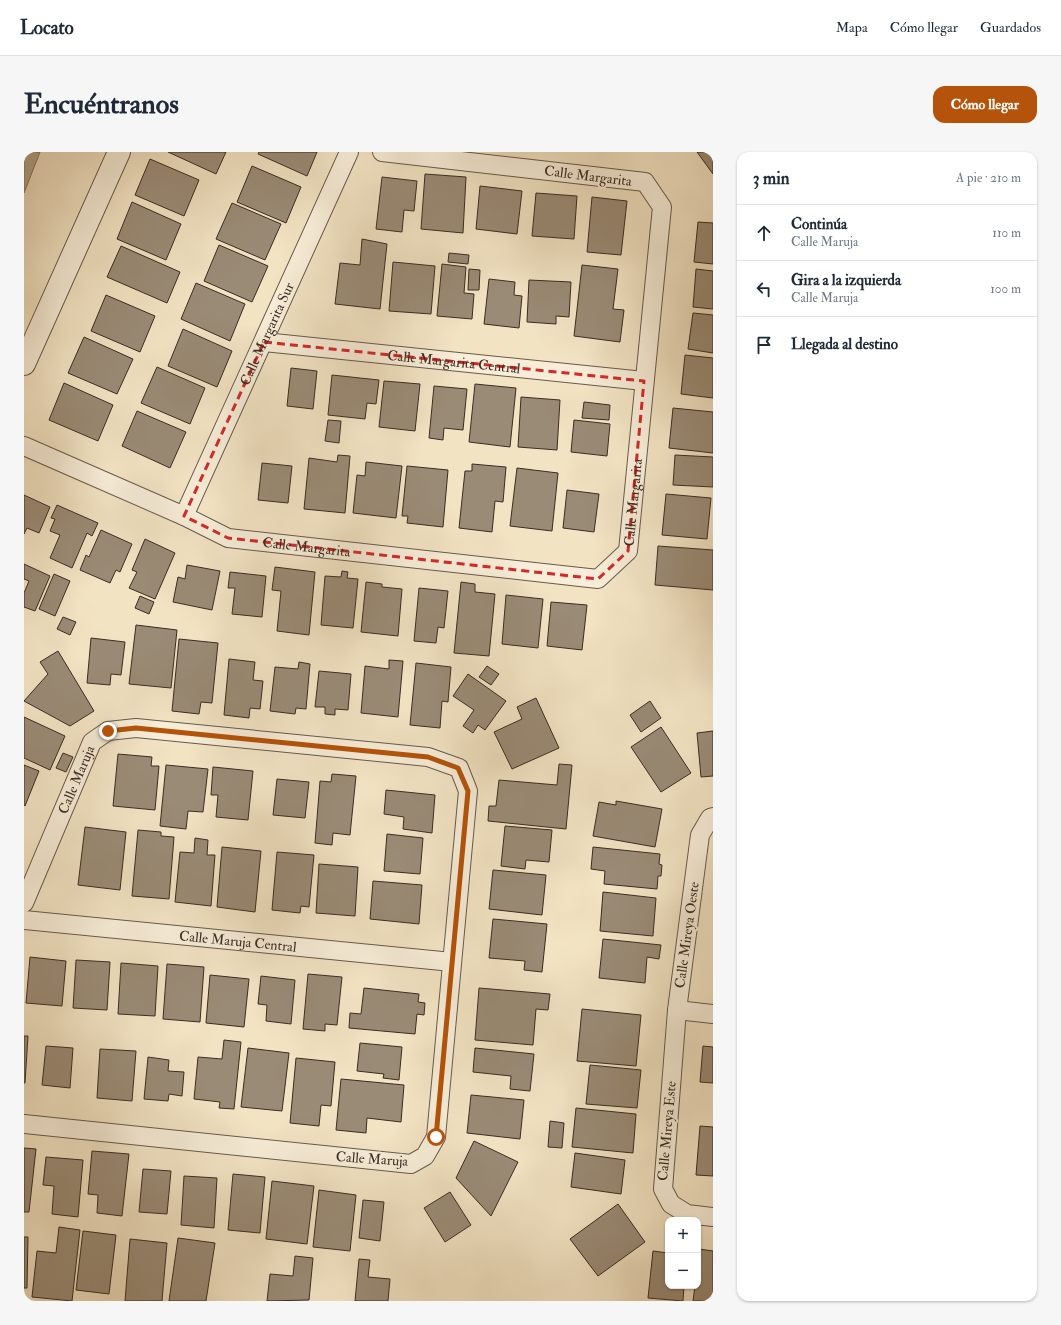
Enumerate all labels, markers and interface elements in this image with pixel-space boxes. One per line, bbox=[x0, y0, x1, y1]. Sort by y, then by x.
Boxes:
text: Locato bbox=[20, 16, 74, 40]
text: Mapa bbox=[836, 19, 868, 36]
text: Cómo llegar bbox=[890, 19, 958, 36]
text: Guardados bbox=[980, 19, 1041, 36]
button: Cómo llegar bbox=[933, 86, 1037, 123]
text: Encuéntranos bbox=[24, 87, 179, 122]
street label: Calle Margarita bbox=[543, 162, 633, 190]
text: 3 min bbox=[753, 168, 790, 189]
text: A pie · 210 m bbox=[956, 170, 1021, 186]
text: Continúa bbox=[791, 215, 847, 234]
icon: ahead bbox=[753, 222, 775, 244]
text: 110 m bbox=[992, 225, 1021, 241]
text: Calle Maruja bbox=[791, 234, 858, 250]
text: Gira a la izquierda bbox=[791, 271, 901, 290]
icon: left bbox=[753, 278, 775, 300]
street label: Calle Margarita Sur bbox=[236, 279, 298, 388]
text: 100 m bbox=[990, 281, 1021, 297]
text: Calle Maruja bbox=[791, 290, 858, 306]
icon: arrive bbox=[753, 334, 775, 356]
text: Llegada al destino bbox=[791, 335, 898, 354]
street label: Calle Margarita Central bbox=[387, 346, 522, 377]
street label: Calle Margarita bbox=[620, 457, 646, 547]
street label: Calle Margarita bbox=[262, 533, 352, 560]
route end bbox=[99, 722, 117, 740]
street label: Calle Maruja bbox=[54, 743, 98, 816]
street label: Calle Mireya Oeste bbox=[671, 880, 704, 990]
street label: Calle Maruja Central bbox=[178, 927, 298, 955]
street label: Calle Mireya Este bbox=[654, 1080, 681, 1182]
route start bbox=[427, 1128, 445, 1146]
street label: Calle Maruja bbox=[335, 1148, 409, 1170]
map controls bbox=[665, 1217, 701, 1289]
button: + bbox=[665, 1217, 701, 1253]
button: − bbox=[665, 1253, 701, 1289]

